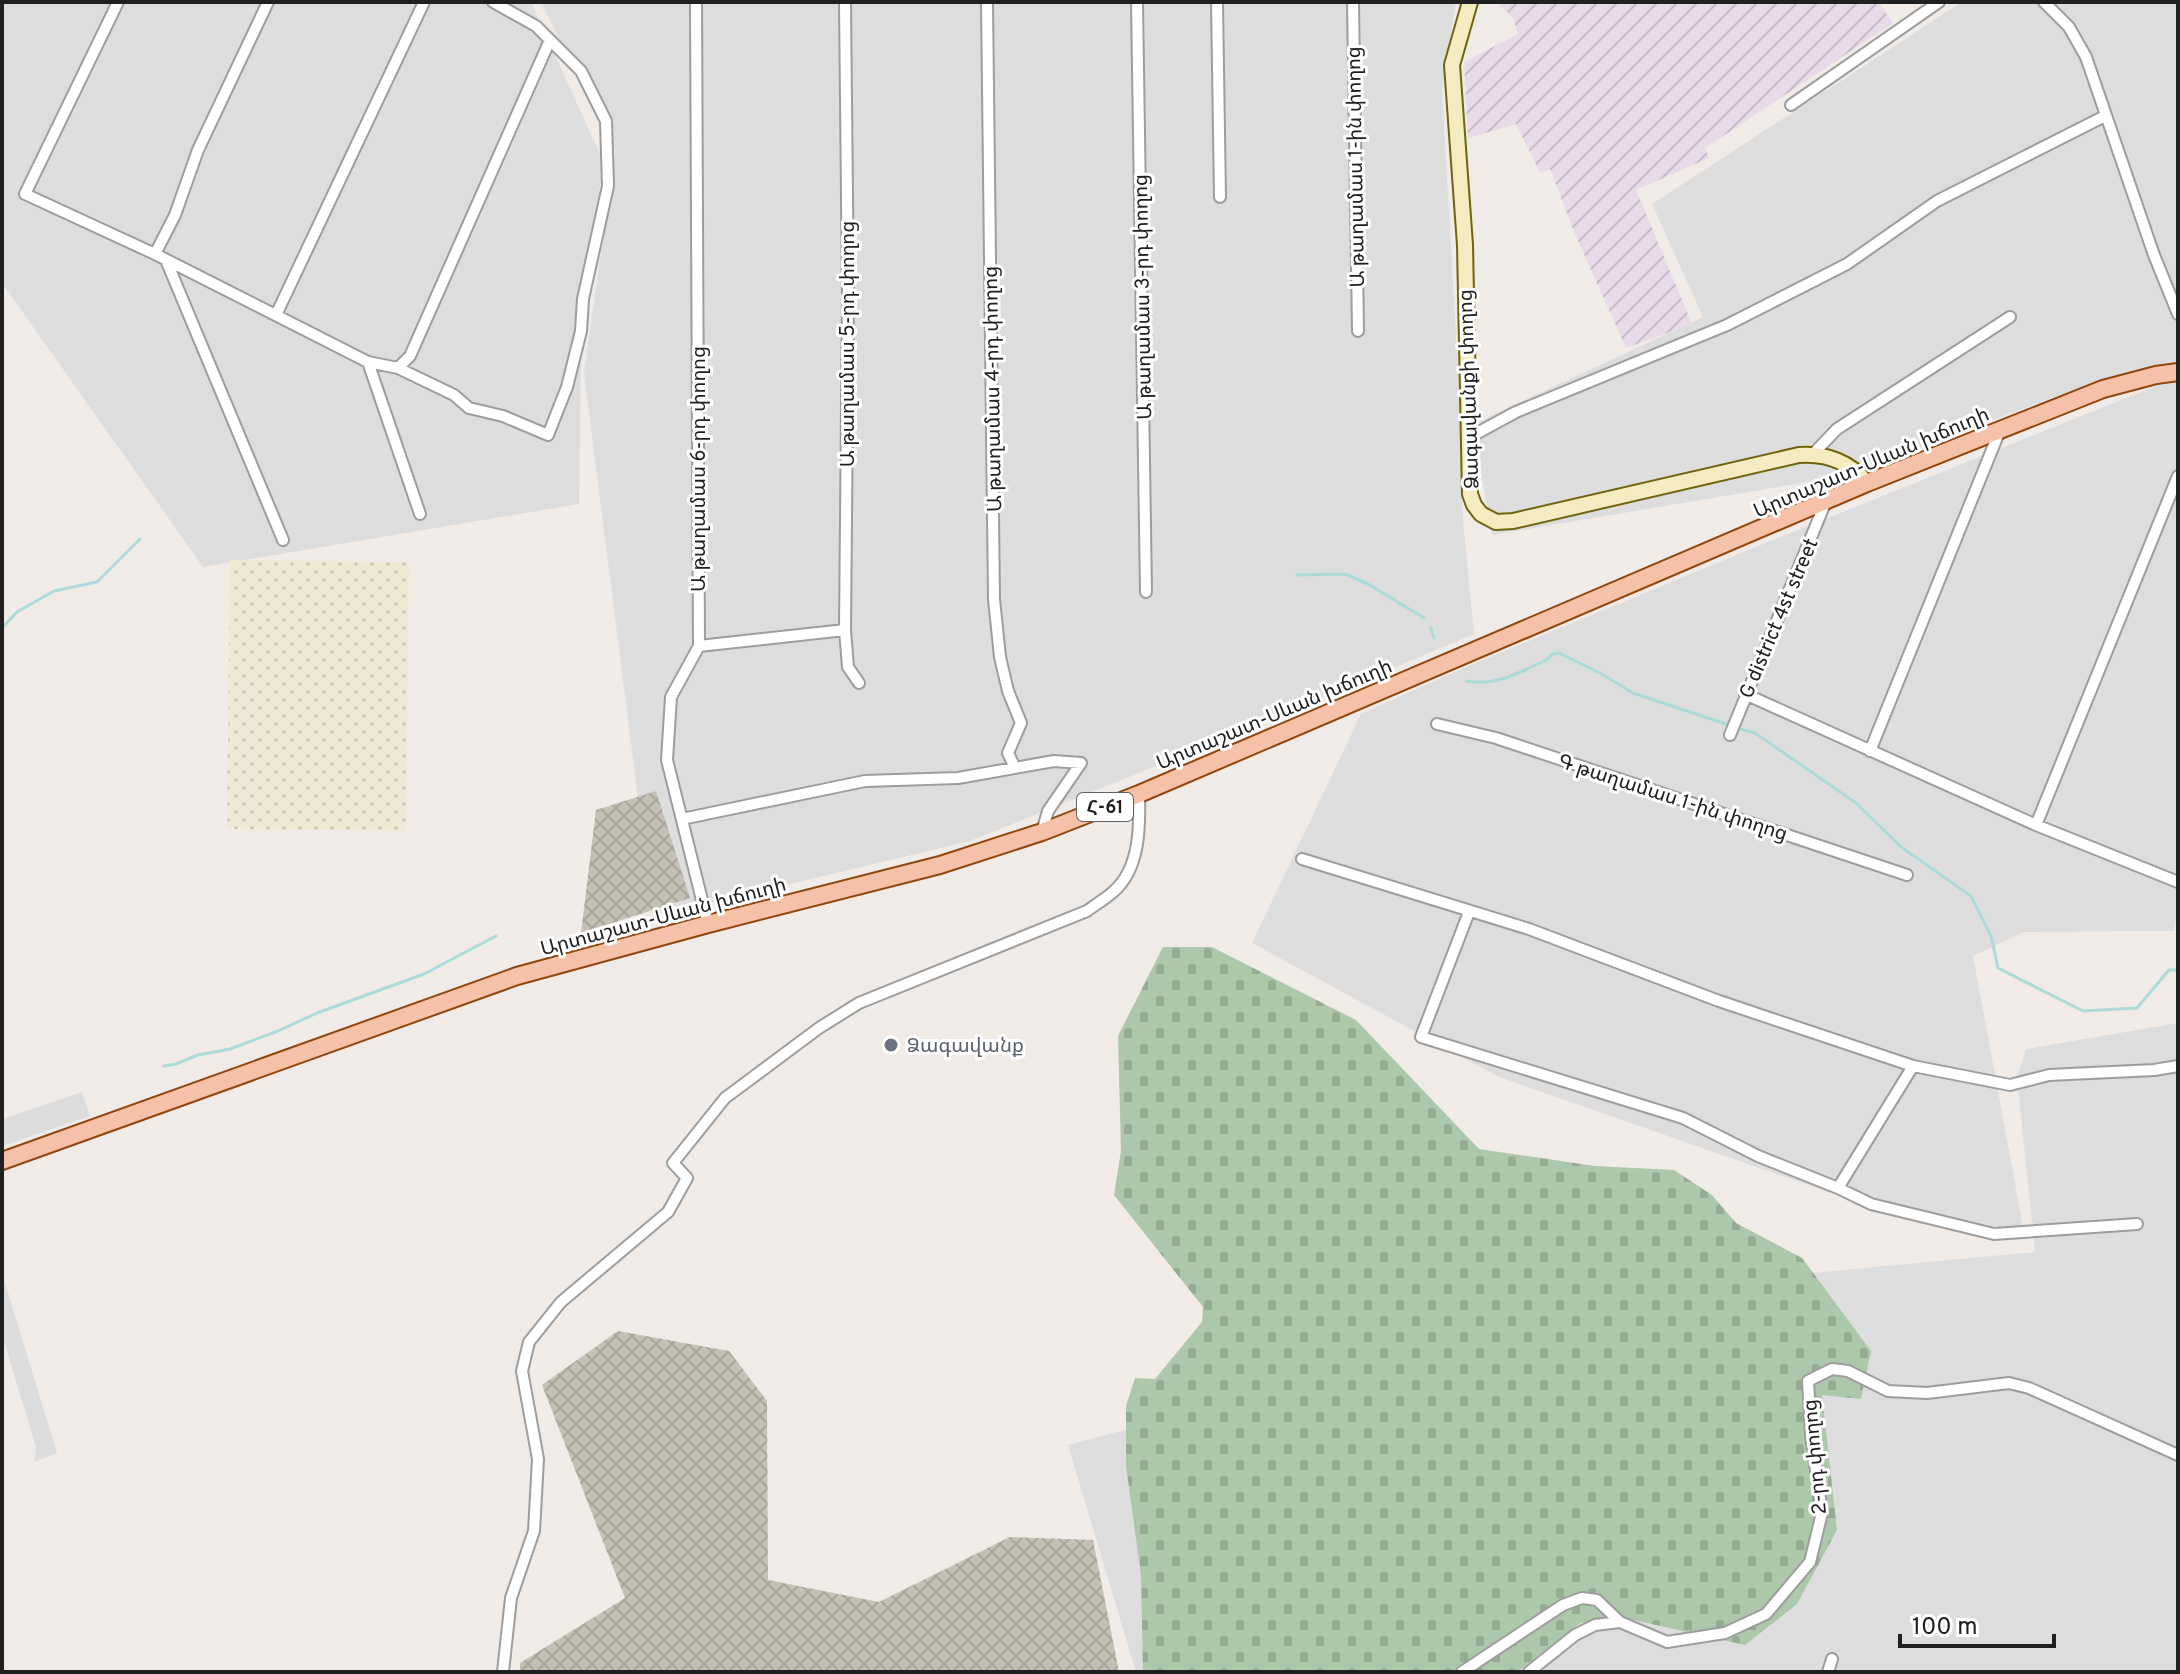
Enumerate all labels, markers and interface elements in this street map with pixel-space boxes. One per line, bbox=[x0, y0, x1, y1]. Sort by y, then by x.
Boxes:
street label: Ա թաղամաս 1-ին փողոց bbox=[1342, 46, 1372, 288]
street label: Ա թաղամաս 3-րդ փողոց bbox=[1129, 174, 1159, 420]
street label: Ա թաղամաս 5-րդ փողոց bbox=[836, 221, 862, 467]
street label: Ա թաղամաս 4-րդ փողոց bbox=[979, 266, 1009, 512]
street label: Ձագավանքի փողոց bbox=[1454, 289, 1486, 489]
street label: Ա թաղամաս 6-րդ փողոց bbox=[687, 346, 713, 592]
street label: Արտաշատ-Սևան խճուղի bbox=[1750, 402, 1994, 525]
street label: G district 4st street bbox=[1734, 535, 1825, 703]
street label: Արտաշատ-Սևան խճուղի bbox=[1153, 654, 1397, 777]
street label: Գ թաղամաս 1-ին փողոց bbox=[1554, 749, 1791, 848]
road number: Հ-61 bbox=[1077, 793, 1133, 821]
street label: Արտաշատ-Սևան խճուղի bbox=[538, 873, 789, 963]
place label: Ձագավանք bbox=[907, 1034, 1024, 1060]
marker: Ձագավանք bbox=[882, 1036, 900, 1054]
street label: 2-րդ փողոց bbox=[1798, 1398, 1834, 1516]
scale bar bbox=[1900, 1598, 2054, 1648]
text: 100 m bbox=[1912, 1613, 1978, 1643]

